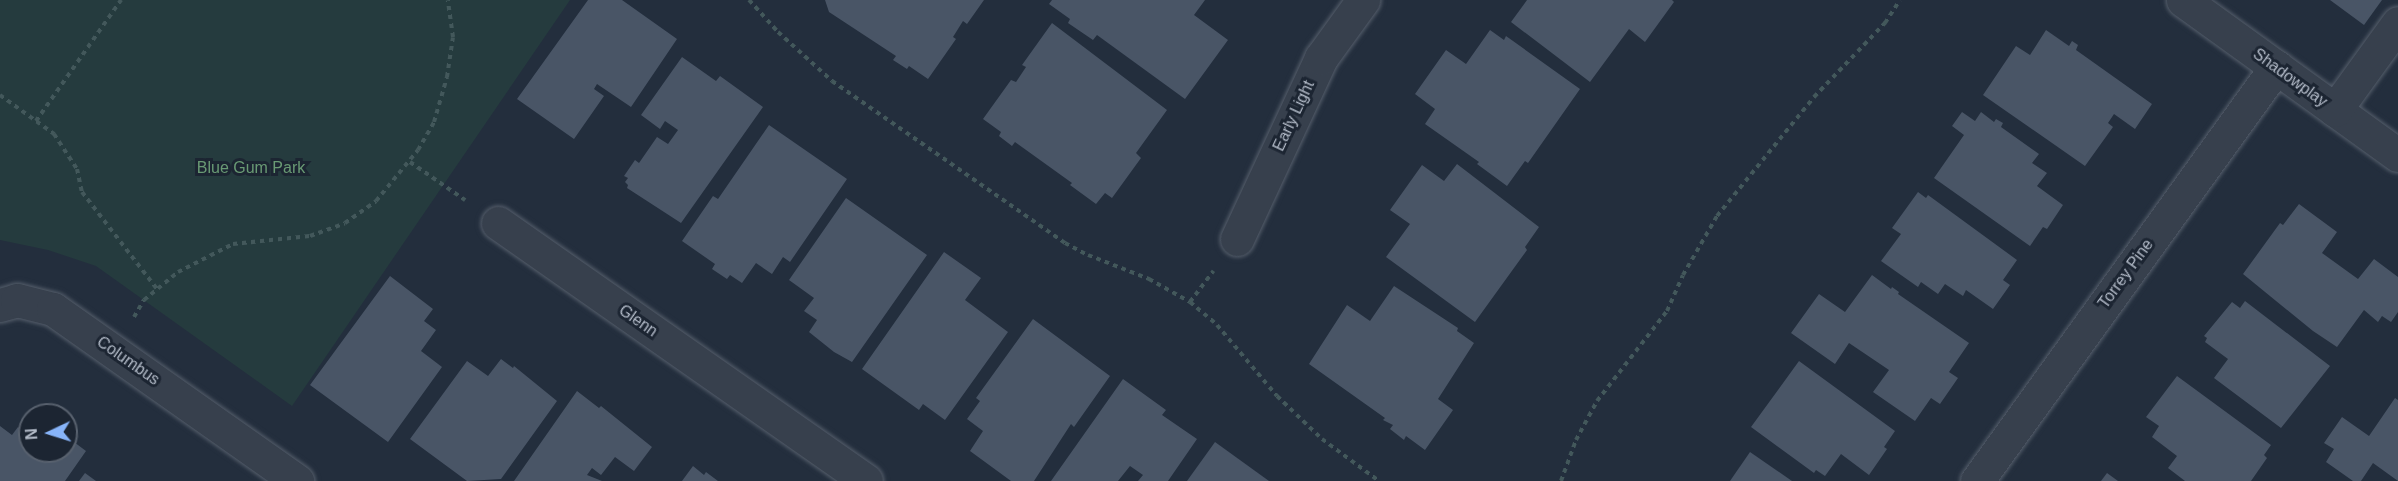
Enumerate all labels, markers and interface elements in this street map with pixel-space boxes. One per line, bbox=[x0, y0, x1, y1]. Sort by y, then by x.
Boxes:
street label: Shadowplay bbox=[2249, 45, 2331, 111]
street label: Early Light bbox=[1269, 78, 1319, 154]
park label: Blue Gum Park bbox=[197, 158, 305, 178]
street label: Torrey Pine bbox=[2094, 236, 2158, 312]
street label: Glenn bbox=[615, 301, 661, 341]
street label: Columbus bbox=[93, 332, 163, 390]
north arrow bbox=[18, 403, 78, 463]
text: N bbox=[23, 428, 40, 441]

